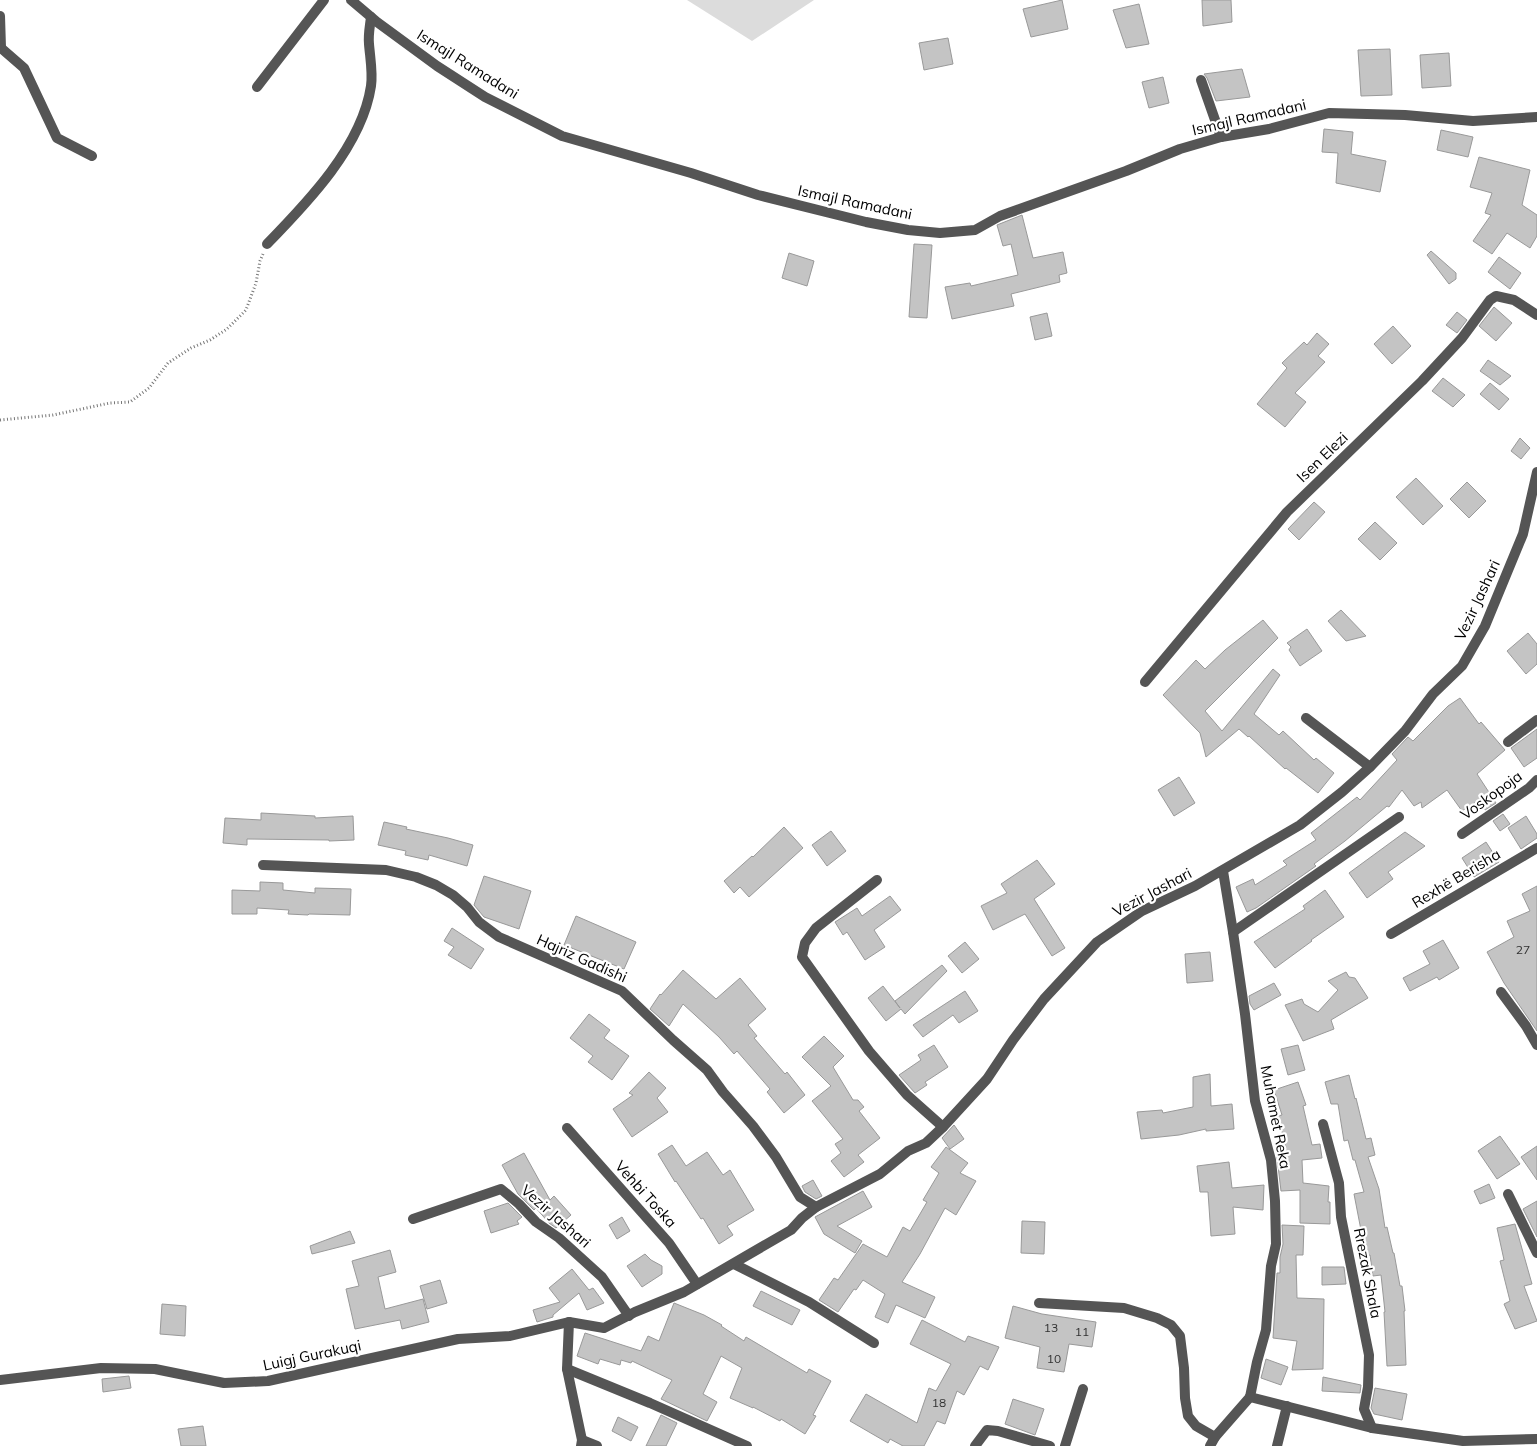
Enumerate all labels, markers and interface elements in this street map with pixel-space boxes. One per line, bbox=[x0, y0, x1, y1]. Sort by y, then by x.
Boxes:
street label: Ismajl Ramadani bbox=[414, 25, 522, 103]
street label: Ismajl Ramadani bbox=[1190, 95, 1308, 139]
street label: Ismajl Ramadani bbox=[796, 181, 914, 223]
street label: Isen Elezi bbox=[1292, 428, 1352, 486]
street label: Vezir Jashari bbox=[1450, 557, 1504, 643]
street label: Voskopoja bbox=[1456, 766, 1526, 824]
street label: Rexhë Berisha bbox=[1408, 844, 1504, 912]
street label: Vezir Jashari bbox=[1109, 863, 1195, 921]
street label: Hajriz Gadishi bbox=[534, 930, 630, 986]
house number: 27 bbox=[1516, 942, 1530, 957]
street label: Muhamet Reka bbox=[1257, 1064, 1295, 1170]
street label: Vehbi Toska bbox=[611, 1157, 681, 1231]
street label: Vezir Jashari bbox=[517, 1180, 595, 1252]
street label: Rrezak Shala bbox=[1350, 1226, 1386, 1320]
house number: 13 bbox=[1044, 1320, 1058, 1335]
house number: 11 bbox=[1075, 1324, 1089, 1339]
street label: Luigj Gurakuqi bbox=[261, 1335, 363, 1375]
house number: 10 bbox=[1047, 1351, 1061, 1366]
house number: 18 bbox=[932, 1395, 946, 1410]

